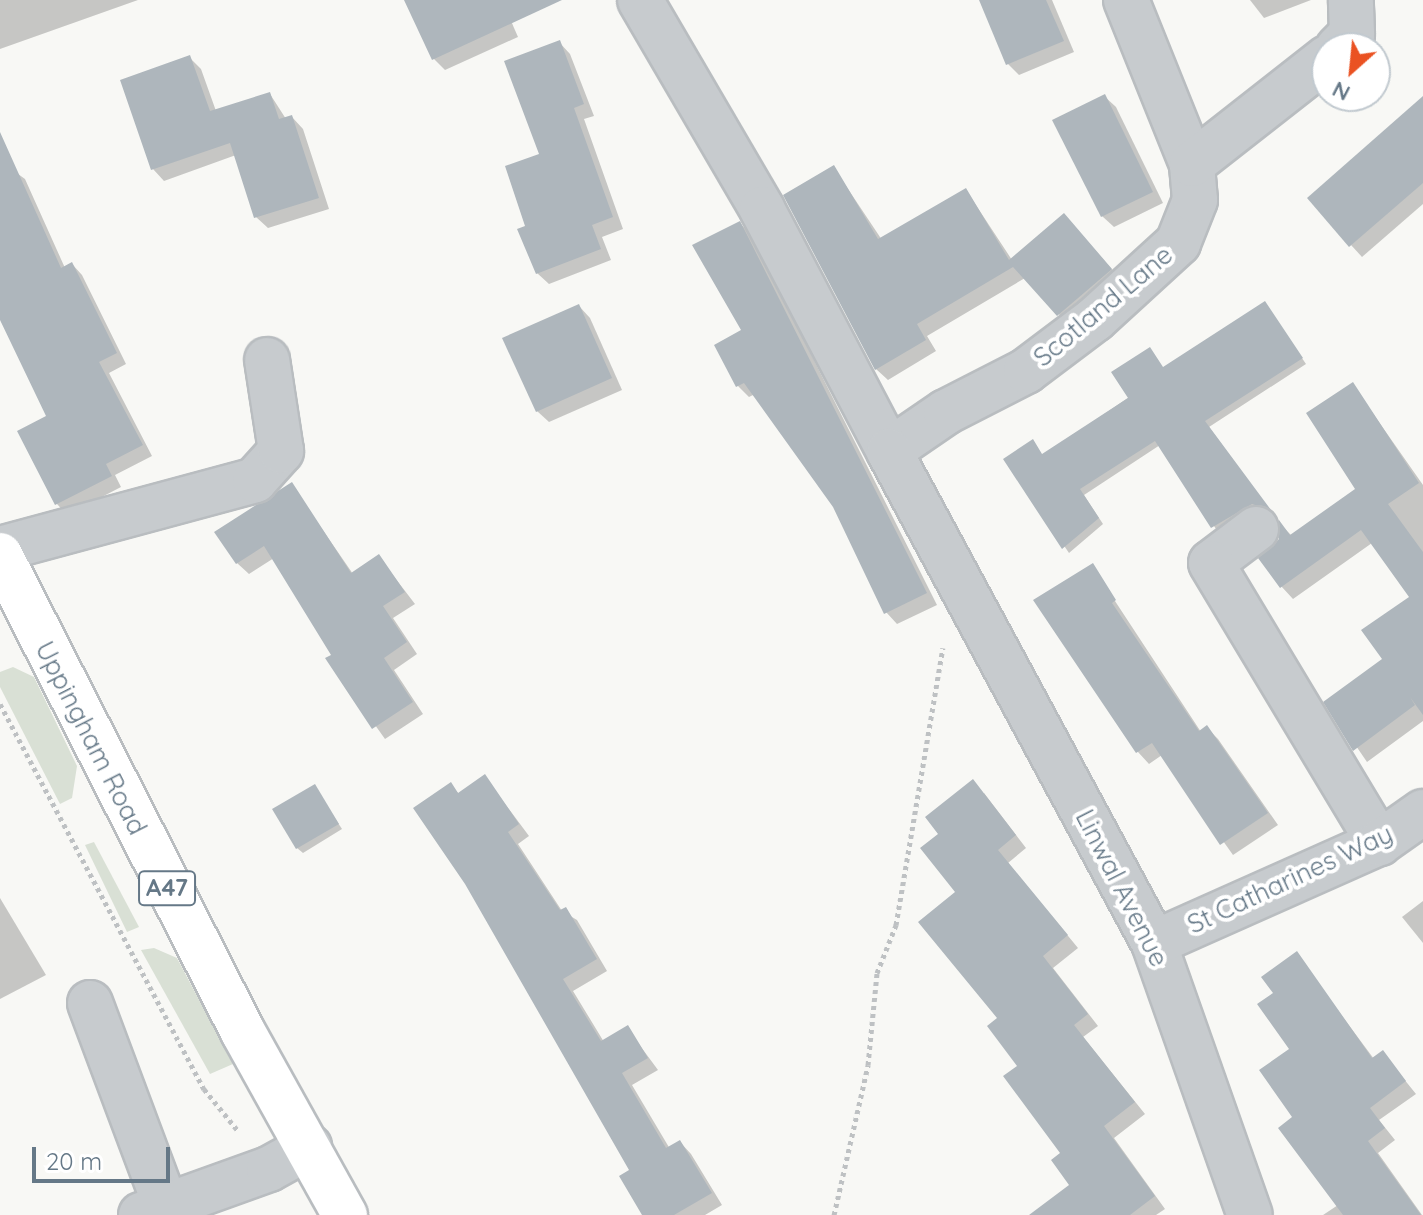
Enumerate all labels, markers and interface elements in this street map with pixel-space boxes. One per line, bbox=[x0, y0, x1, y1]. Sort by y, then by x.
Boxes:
north arrow bbox=[1311, 32, 1391, 112]
text: N bbox=[1327, 75, 1355, 108]
street label: Scotland Lane bbox=[1027, 239, 1179, 373]
street label: Uppingham Road bbox=[29, 636, 153, 840]
street label: Linwal Avenue bbox=[1069, 804, 1175, 972]
street label: St Catharines Way bbox=[1183, 818, 1397, 940]
road number: A47 bbox=[137, 868, 197, 908]
scale bar bbox=[36, 1131, 174, 1181]
text: 20 m bbox=[46, 1146, 102, 1176]

